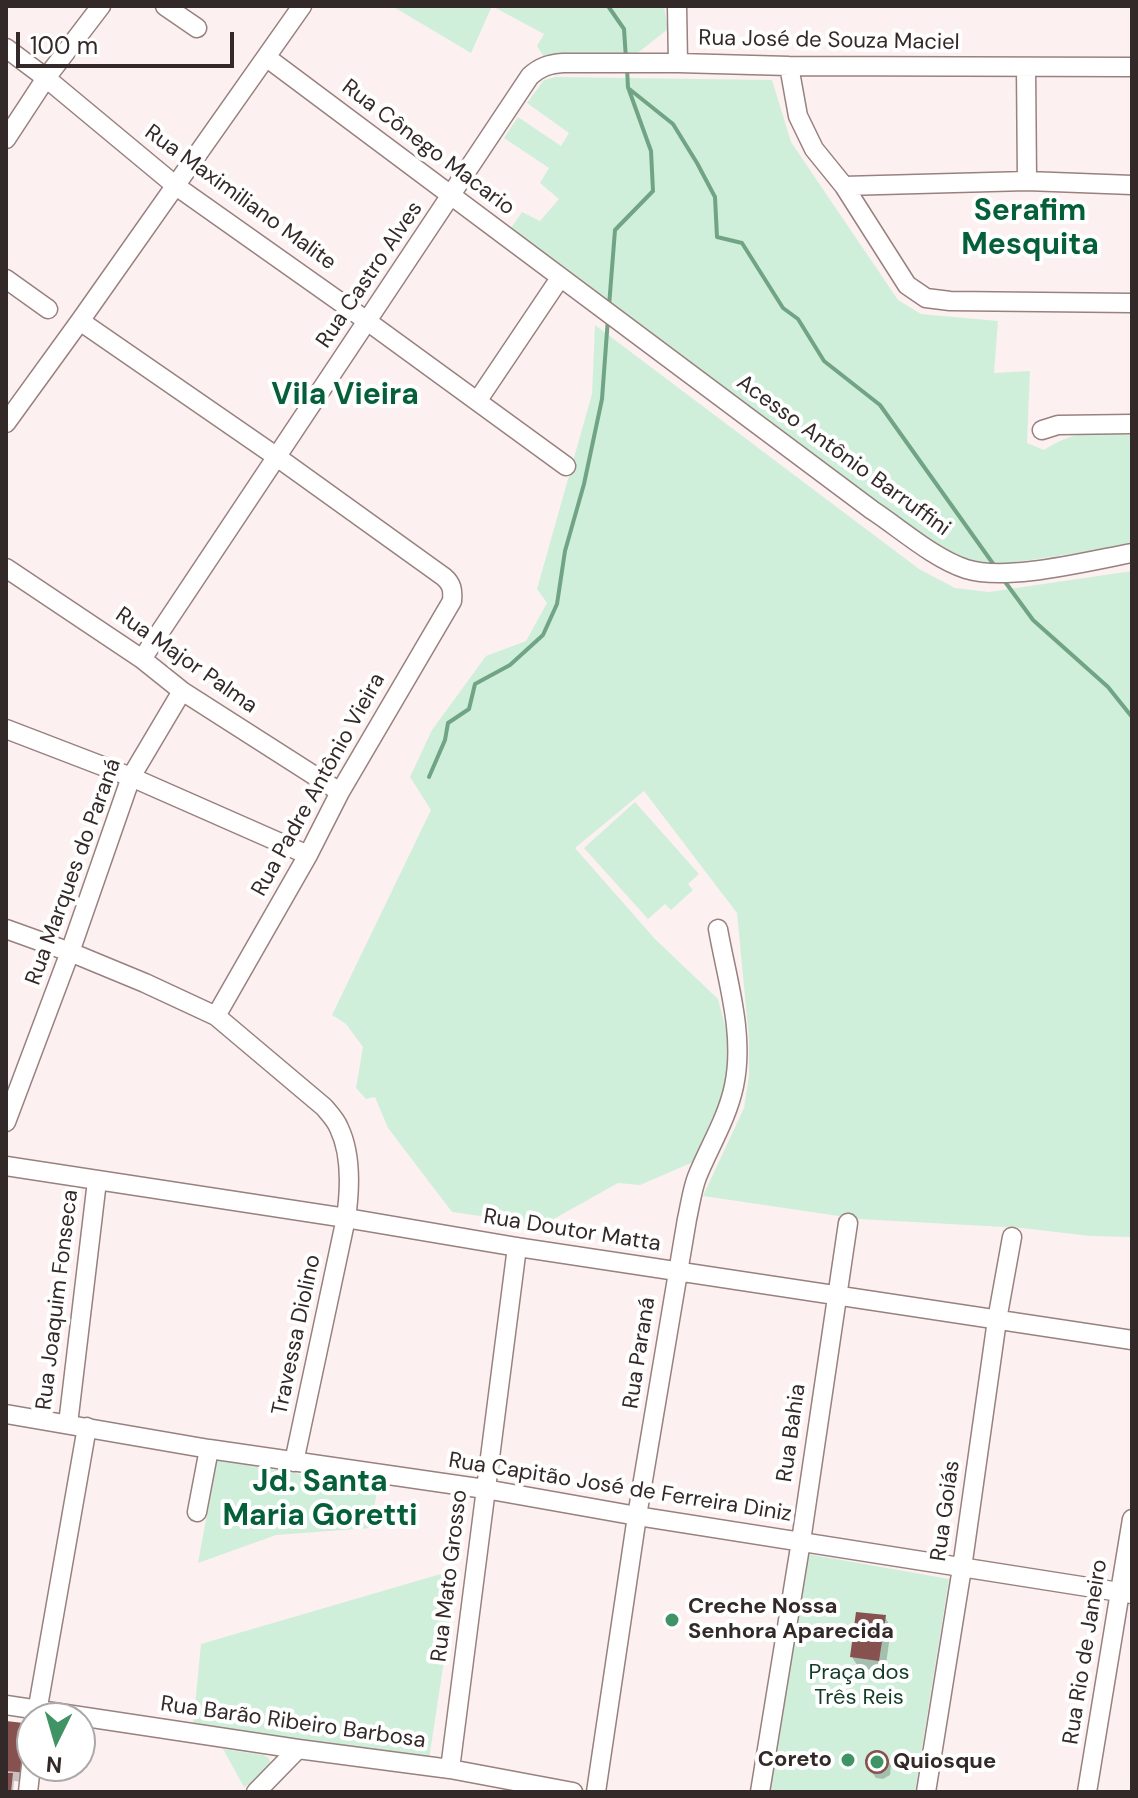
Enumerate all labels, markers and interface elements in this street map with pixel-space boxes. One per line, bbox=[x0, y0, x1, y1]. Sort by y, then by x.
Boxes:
scale bar bbox=[20, 16, 238, 66]
street label: Rua José de Souza Maciel bbox=[698, 26, 960, 56]
text: 100 m bbox=[30, 30, 98, 61]
street label: Rua Cônego Macario bbox=[336, 74, 520, 222]
street label: Rua Maximiliano Malite bbox=[139, 120, 341, 276]
district label: Serafim Mesquita bbox=[961, 194, 1099, 264]
street label: Rua Castro Alves bbox=[311, 197, 429, 353]
street label: Acesso Antônio Barruffini bbox=[731, 370, 955, 542]
district label: Vila Vieira bbox=[271, 378, 419, 414]
street label: Rua Major Palma bbox=[110, 602, 262, 720]
street label: Rua Padre Antônio Vieira bbox=[247, 669, 391, 901]
street label: Rua Marques do Paraná bbox=[21, 755, 127, 989]
street label: Rua Joaquim Fonseca bbox=[31, 1188, 85, 1412]
street label: Rua Doutor Matta bbox=[482, 1204, 662, 1258]
street label: Travessa Diolino bbox=[267, 1252, 327, 1418]
street label: Rua Paraná bbox=[618, 1295, 662, 1411]
street label: Rua Bahia bbox=[772, 1382, 812, 1484]
street label: Rua Capitão José de Ferreira Diniz bbox=[446, 1448, 794, 1528]
street label: Rua Goiás bbox=[926, 1459, 966, 1563]
district label: Jd. Santa Maria Goretti bbox=[222, 1465, 418, 1536]
street label: Rua Mato Grosso bbox=[426, 1488, 474, 1664]
street label: Rua Rio de Janeiro bbox=[1058, 1558, 1114, 1746]
place label: Creche Nossa Senhora Aparecida bbox=[688, 1594, 894, 1646]
marker: Creche Nossa Senhora Aparecida bbox=[663, 1611, 681, 1629]
park label: Praça dos Três Reis bbox=[808, 1660, 910, 1712]
street label: Rua Barão Ribeiro Barbosa bbox=[159, 1691, 427, 1755]
north arrow bbox=[16, 1702, 96, 1782]
place label: Coreto bbox=[758, 1747, 832, 1773]
text: N bbox=[45, 1749, 63, 1780]
place label: Quiosque bbox=[893, 1749, 996, 1775]
marker: Coreto bbox=[839, 1751, 857, 1769]
marker: Quiosque bbox=[868, 1753, 886, 1771]

